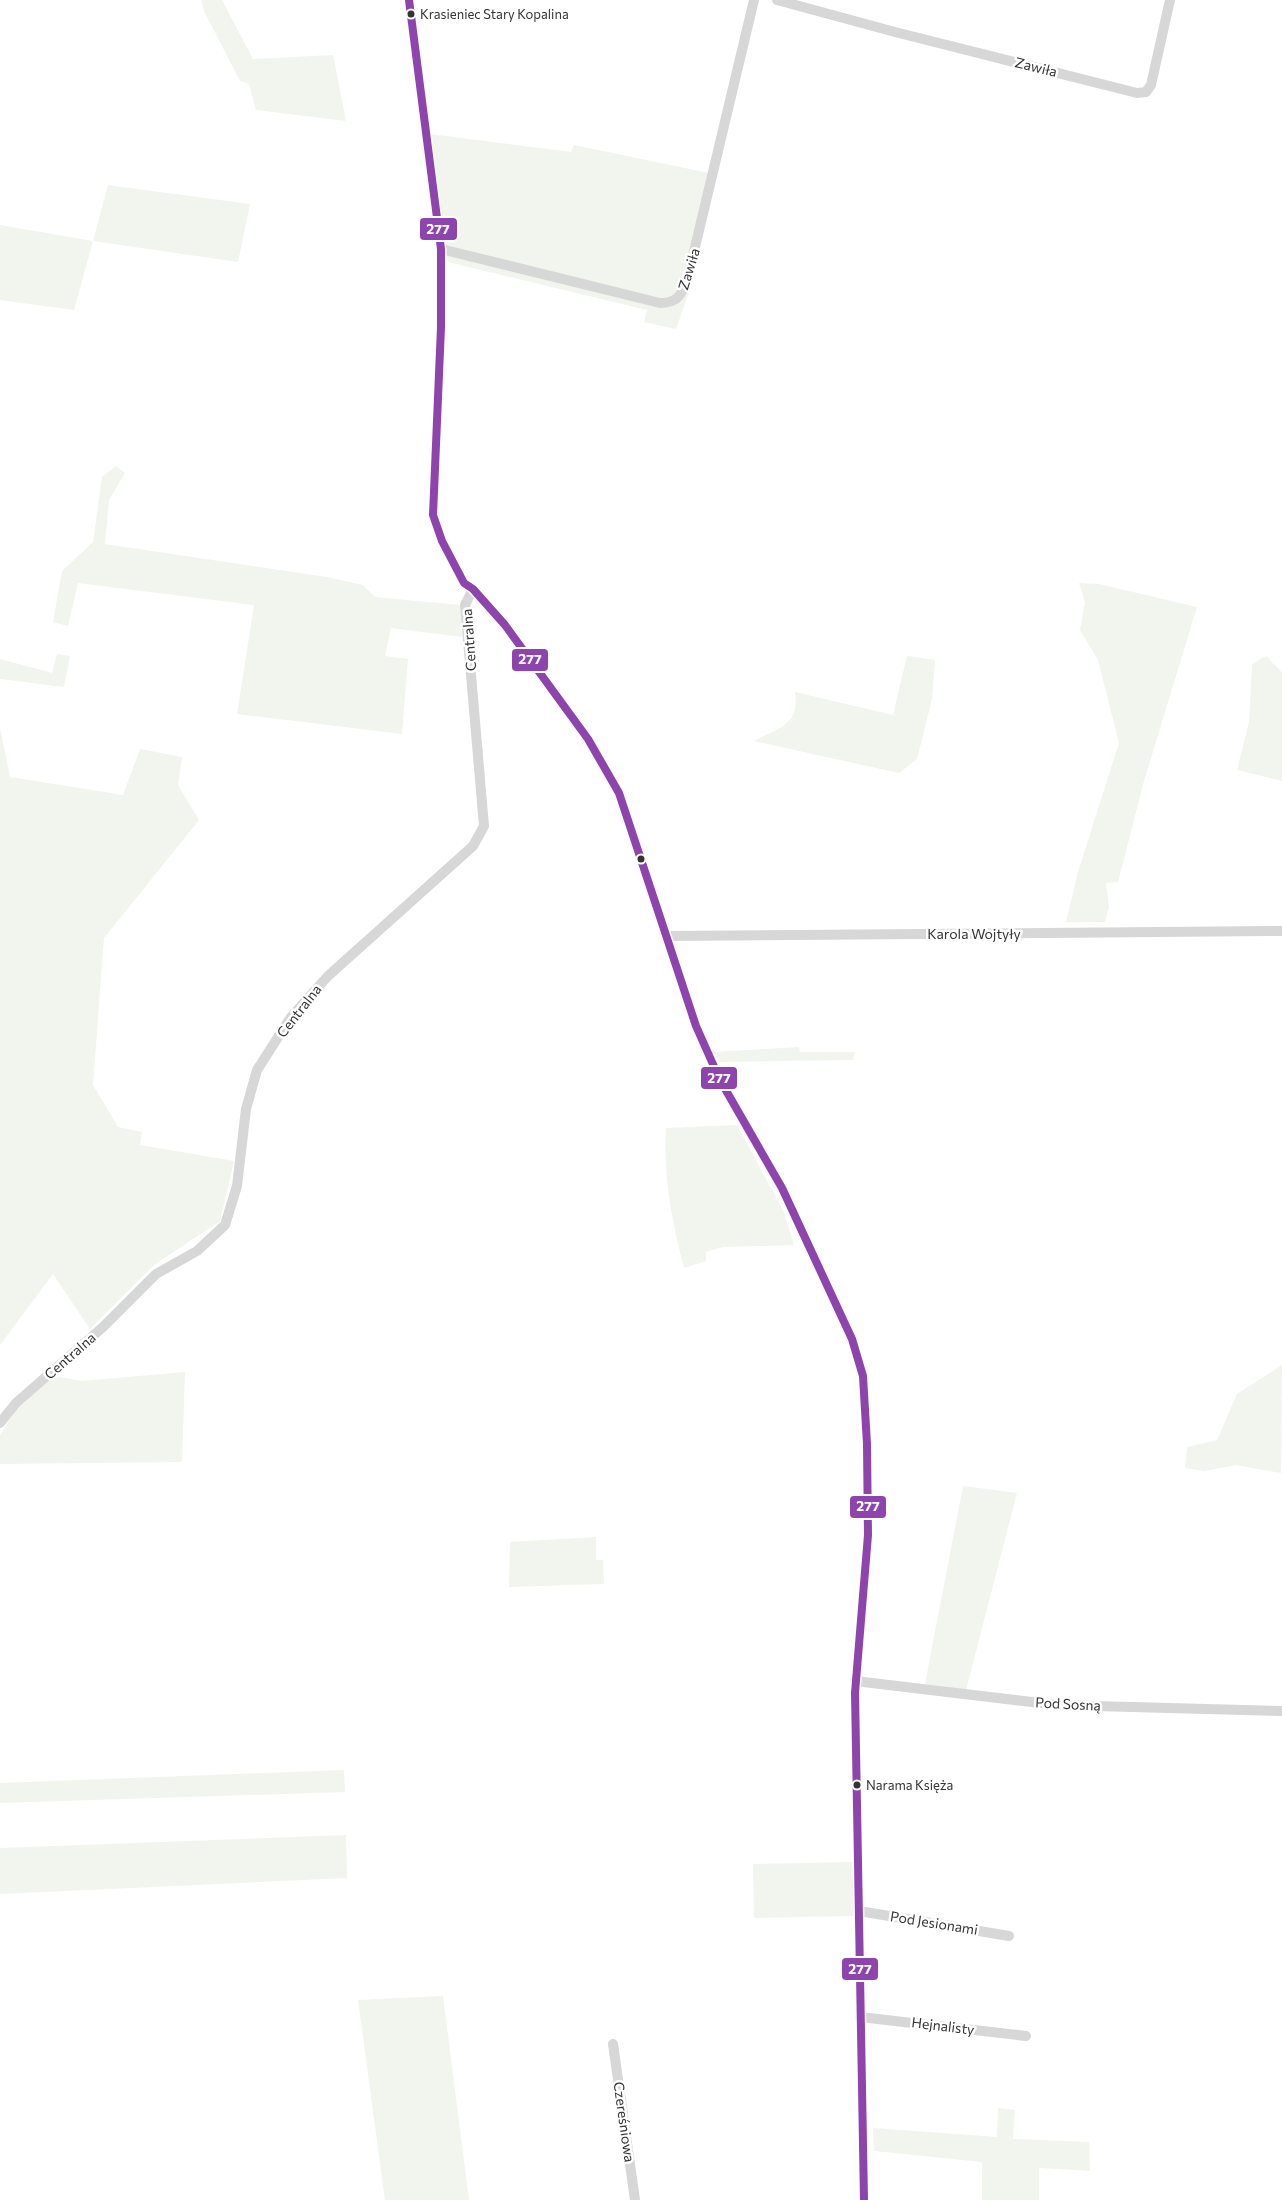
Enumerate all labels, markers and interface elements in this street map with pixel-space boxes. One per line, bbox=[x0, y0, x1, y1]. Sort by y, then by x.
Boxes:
place label: Krasieniec Stary Kopalina bbox=[420, 6, 569, 22]
marker: Krasieniec Stary Kopalina bbox=[406, 9, 416, 19]
street label: Zawiła bbox=[1013, 53, 1059, 80]
line badge: 277 bbox=[419, 217, 458, 241]
text: 277 bbox=[426, 220, 450, 237]
street label: Zawiła bbox=[674, 246, 703, 292]
street label: Centralna bbox=[458, 608, 479, 672]
line badge: 277 bbox=[511, 648, 549, 672]
text: 277 bbox=[518, 650, 542, 667]
unlabelled marker bbox=[636, 854, 646, 864]
street label: Karola Wojtyły bbox=[927, 925, 1021, 942]
street label: Centralna bbox=[273, 981, 325, 1041]
line badge: 277 bbox=[700, 1066, 738, 1090]
text: 277 bbox=[707, 1069, 731, 1086]
street label: Centralna bbox=[41, 1329, 99, 1383]
line badge: 277 bbox=[849, 1495, 887, 1519]
text: 277 bbox=[856, 1497, 880, 1514]
street label: Pod Sosną bbox=[1035, 1693, 1101, 1714]
place label: Narama Księża bbox=[866, 1777, 953, 1793]
marker: Narama Księża bbox=[852, 1780, 862, 1790]
street label: Pod Jesionami bbox=[889, 1907, 979, 1938]
line badge: 277 bbox=[841, 1957, 879, 1981]
text: 277 bbox=[848, 1960, 872, 1977]
street label: Hejnalisty bbox=[911, 2013, 975, 2038]
street label: Czereśniowa bbox=[610, 2081, 639, 2163]

